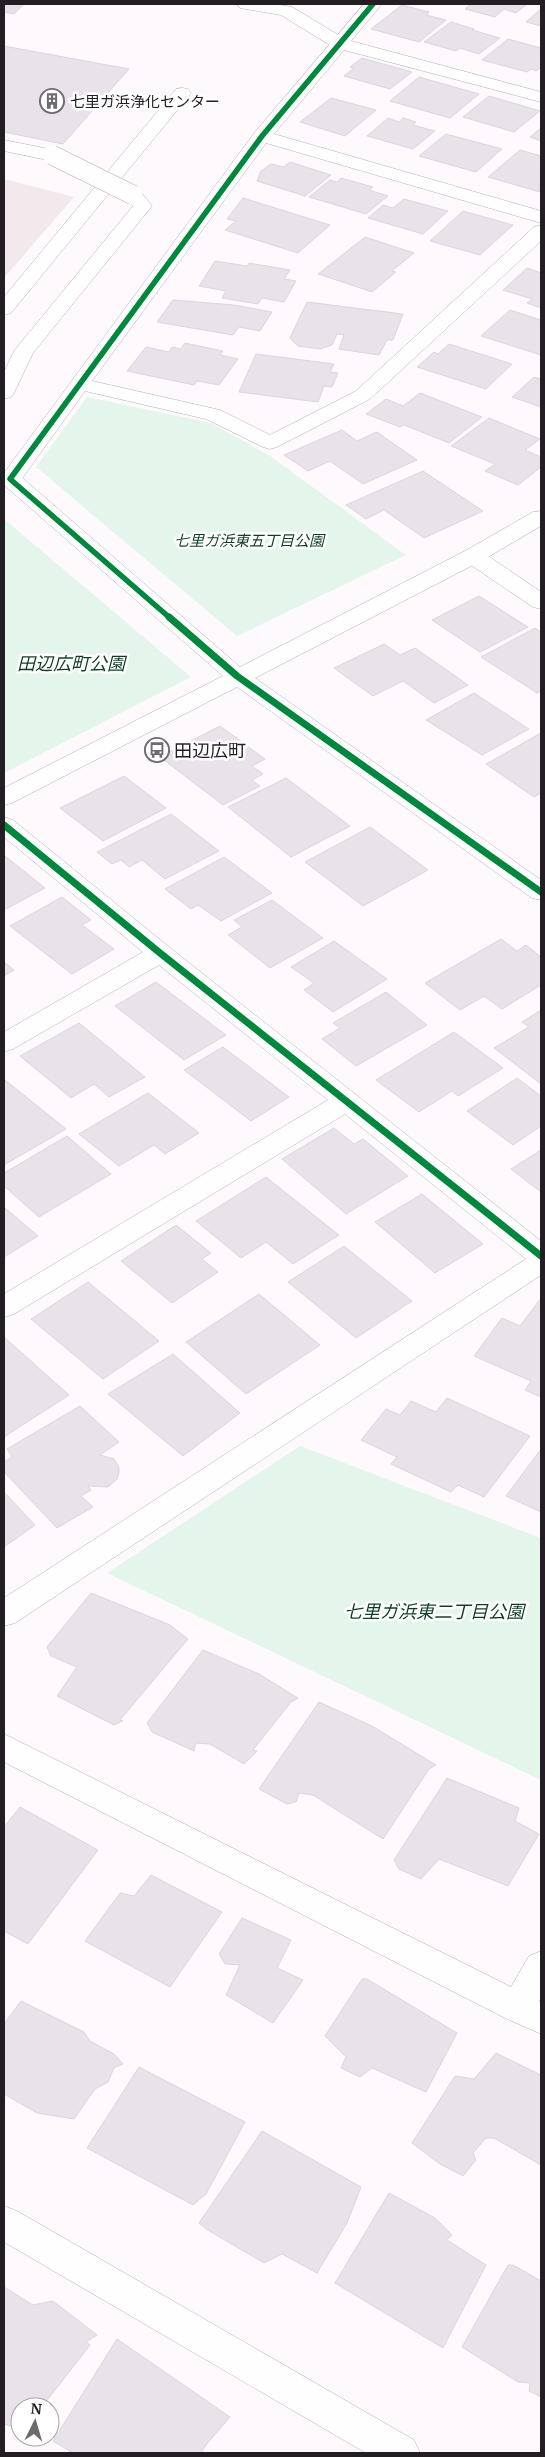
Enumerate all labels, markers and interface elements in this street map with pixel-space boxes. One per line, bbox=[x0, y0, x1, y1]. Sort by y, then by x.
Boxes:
building icon: 七里ガ浜浄化センター bbox=[39, 88, 65, 114]
place label: 七里ガ浜浄化センター bbox=[70, 92, 220, 111]
park label: 七里ガ浜東五丁目公園 bbox=[174, 531, 326, 550]
park label: 田辺広町公園 bbox=[17, 652, 128, 675]
bus stop icon: 田辺広町 bbox=[144, 737, 170, 763]
place label: 田辺広町 bbox=[174, 739, 246, 762]
park label: 七里ガ浜東二丁目公園 bbox=[344, 1600, 527, 1623]
north arrow bbox=[10, 2397, 60, 2447]
text: N bbox=[30, 2400, 42, 2418]

